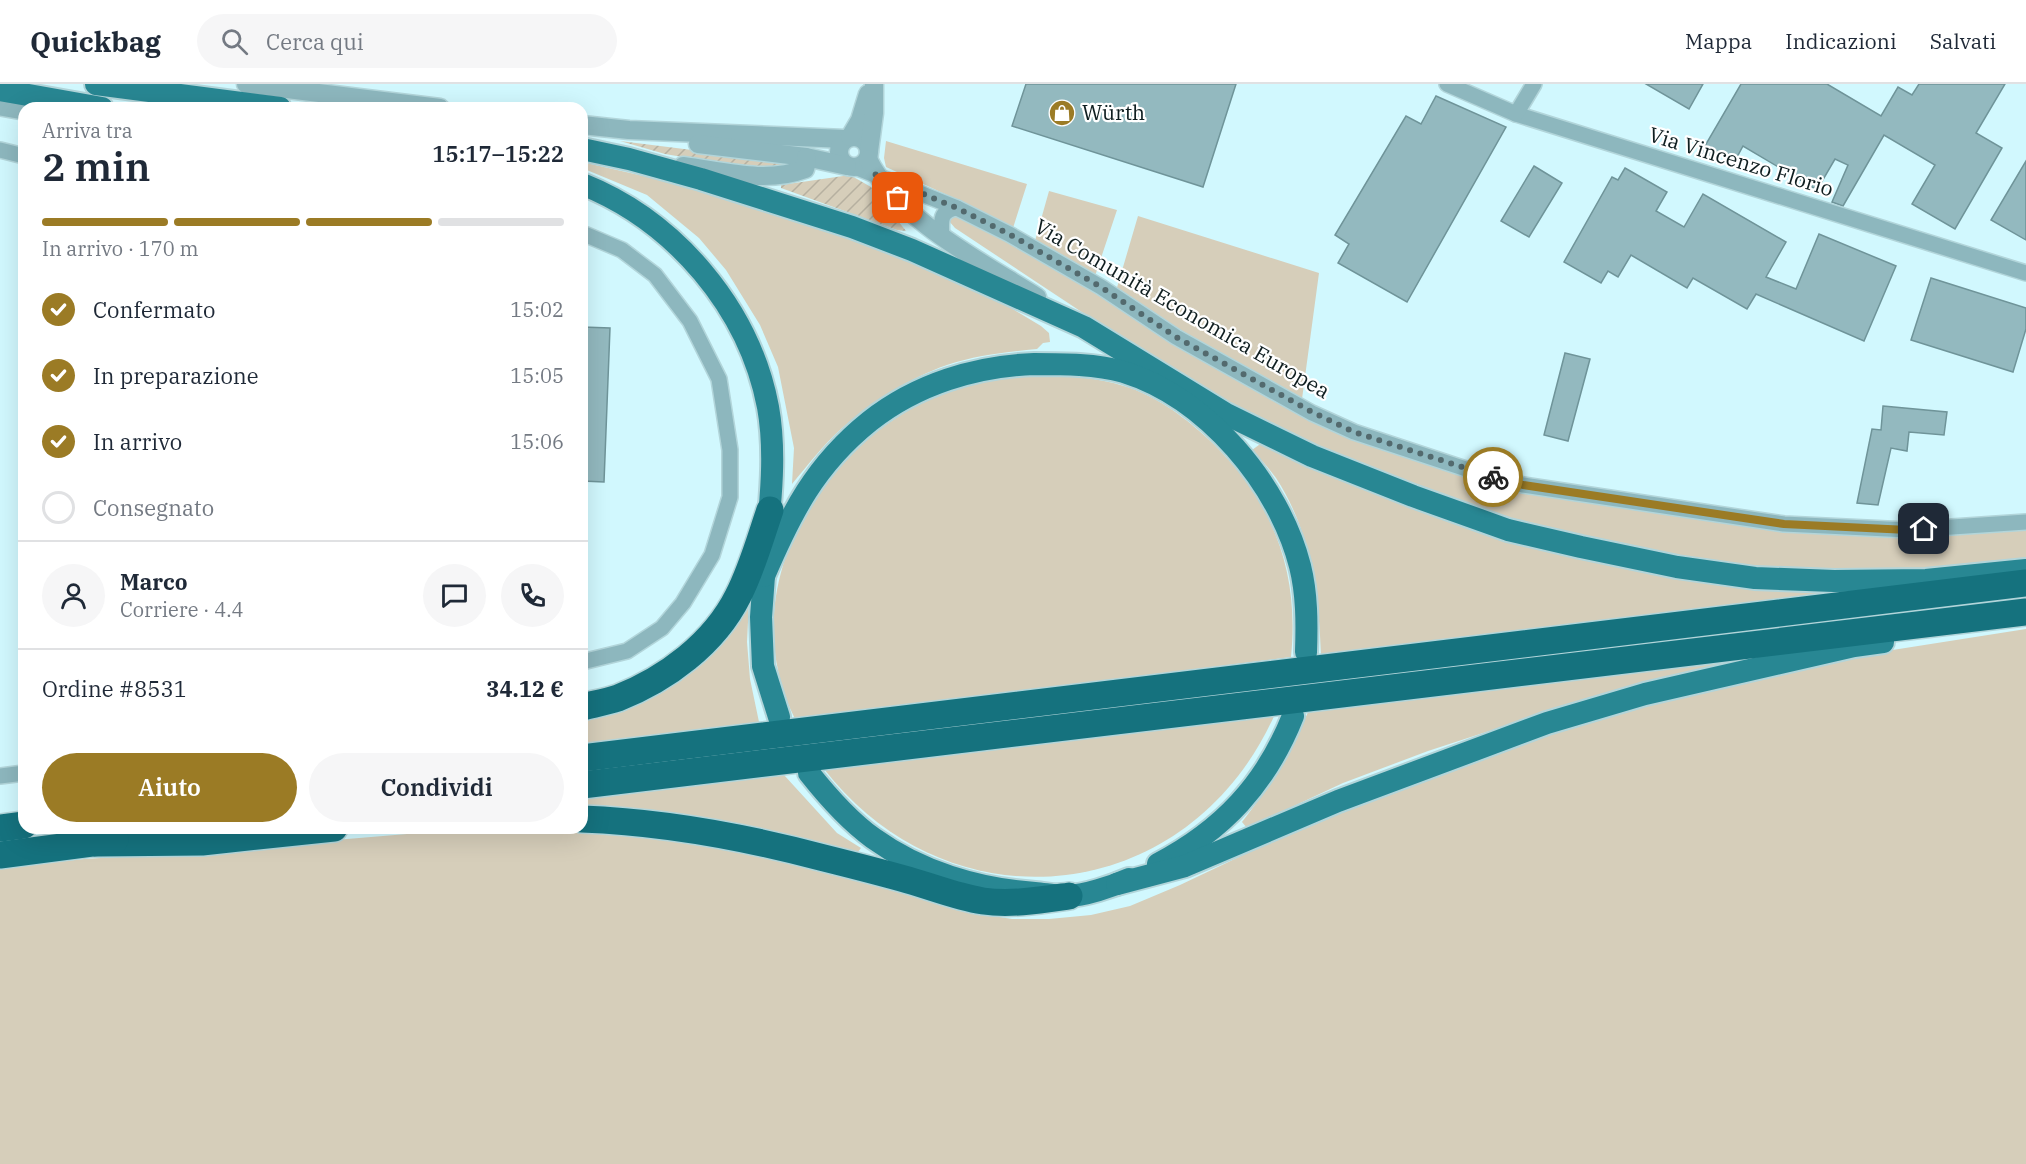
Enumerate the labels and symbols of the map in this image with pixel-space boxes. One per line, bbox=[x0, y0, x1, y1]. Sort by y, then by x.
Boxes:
shop icon: Würth bbox=[1047, 98, 1077, 128]
place label: Würth bbox=[1082, 98, 1145, 126]
street label: Via Vincenzo Florio bbox=[1646, 120, 1837, 202]
pin bbox=[872, 172, 923, 223]
street label: Via Comunità Economica Europea bbox=[1030, 212, 1335, 404]
courier bbox=[1463, 447, 1523, 507]
pin bbox=[1898, 503, 1949, 554]

